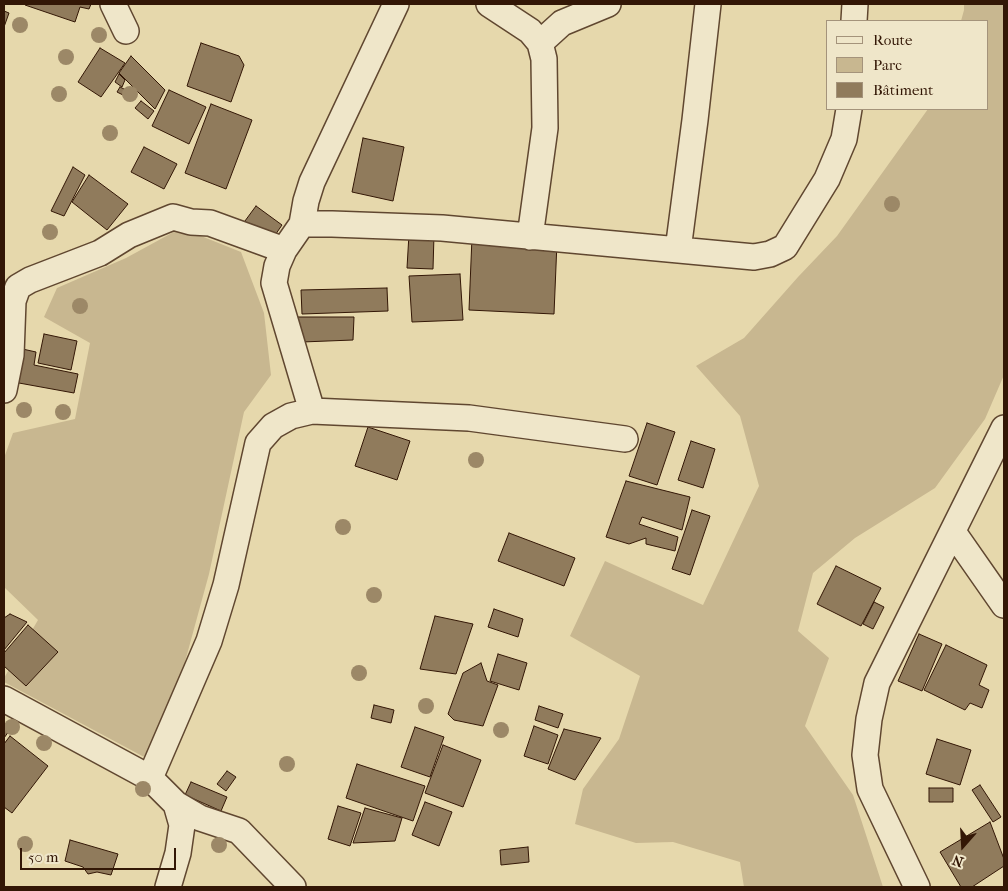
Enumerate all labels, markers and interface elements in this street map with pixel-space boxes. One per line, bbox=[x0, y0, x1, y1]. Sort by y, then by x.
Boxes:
legend bbox=[826, 20, 988, 110]
text: Route bbox=[873, 31, 912, 49]
text: Parc bbox=[873, 56, 902, 74]
text: Bâtiment bbox=[873, 81, 933, 99]
north arrow bbox=[938, 821, 988, 871]
scale bar bbox=[22, 838, 179, 870]
text: 50 m bbox=[28, 848, 58, 866]
text: N bbox=[950, 851, 966, 870]

